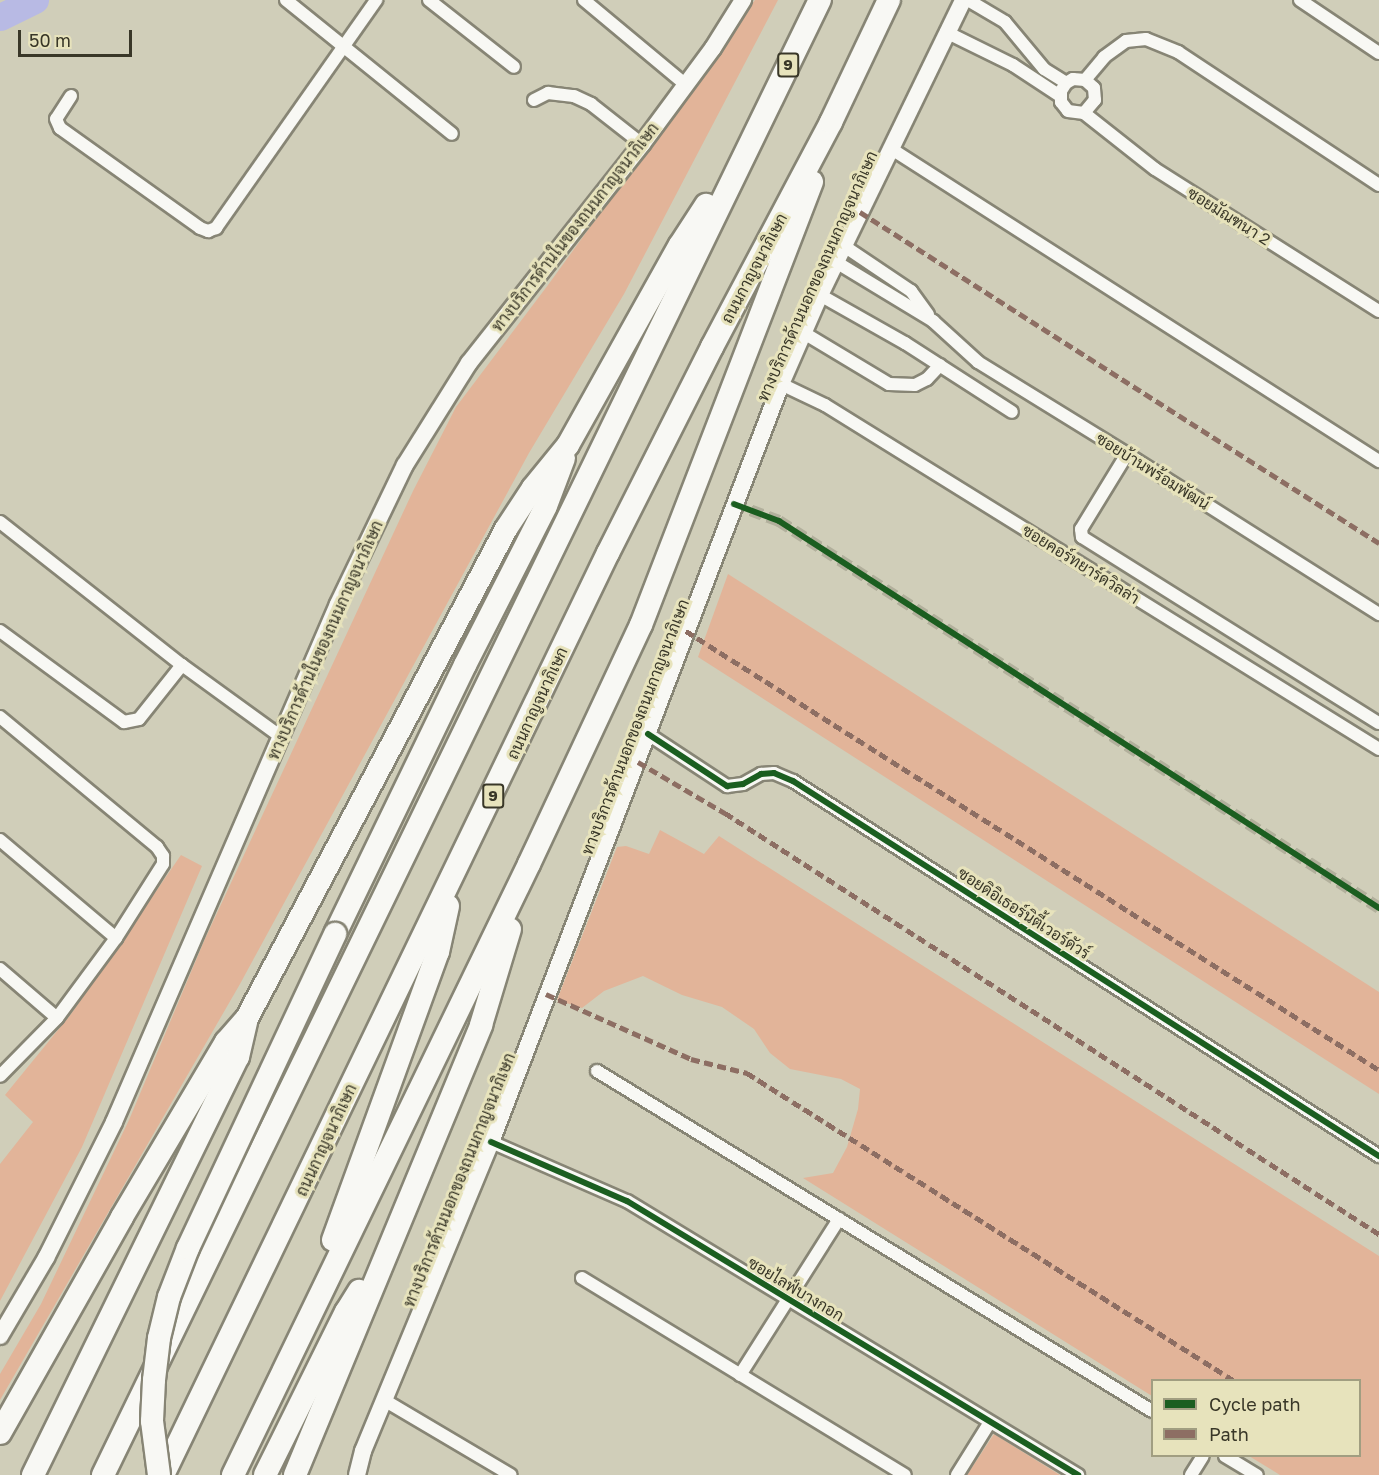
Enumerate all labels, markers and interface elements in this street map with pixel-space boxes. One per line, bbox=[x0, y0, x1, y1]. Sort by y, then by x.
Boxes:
scale bar bbox=[21, 18, 135, 56]
text: 50 m bbox=[29, 29, 71, 51]
road number: 9 bbox=[776, 53, 800, 77]
street label: ทางบริการด้านในของถนนกาญจนาภิเษก bbox=[487, 119, 663, 335]
street label: ทางบริการด้านนอกของถนนกาญจนาภิเษก bbox=[753, 148, 881, 404]
street label: ซอยมัณฑนา 2 bbox=[1184, 183, 1274, 249]
street label: ถนนกาญจนาภิเษก bbox=[717, 210, 791, 326]
street label: ซอยบ้านพร้อมพัฒน์ bbox=[1093, 428, 1213, 514]
street label: ทางบริการด้านในของถนนกาญจนาภิเษก bbox=[263, 517, 387, 763]
street label: ซอยคอร์ทยาร์ดวิลล่า bbox=[1019, 520, 1143, 608]
street label: ทางบริการด้านนอกของถนนกาญจนาภิเษก bbox=[577, 596, 693, 858]
street label: ถนนกาญจนาภิเษก bbox=[503, 644, 571, 762]
road number: 9 bbox=[481, 784, 505, 808]
street label: ซอยดิอิเธอร์นิตี้เวอร์ดัวร์ bbox=[954, 863, 1094, 963]
street label: ทางบริการด้านนอกของถนนกาญจนาภิเษก bbox=[399, 1050, 519, 1310]
street label: ถนนกาญจนาภิเษก bbox=[292, 1081, 360, 1199]
street label: ซอยไลฟ์บางกอก bbox=[745, 1253, 847, 1325]
legend bbox=[1151, 1379, 1361, 1457]
text: Cycle path bbox=[1209, 1393, 1301, 1415]
text: Path bbox=[1209, 1423, 1249, 1445]

